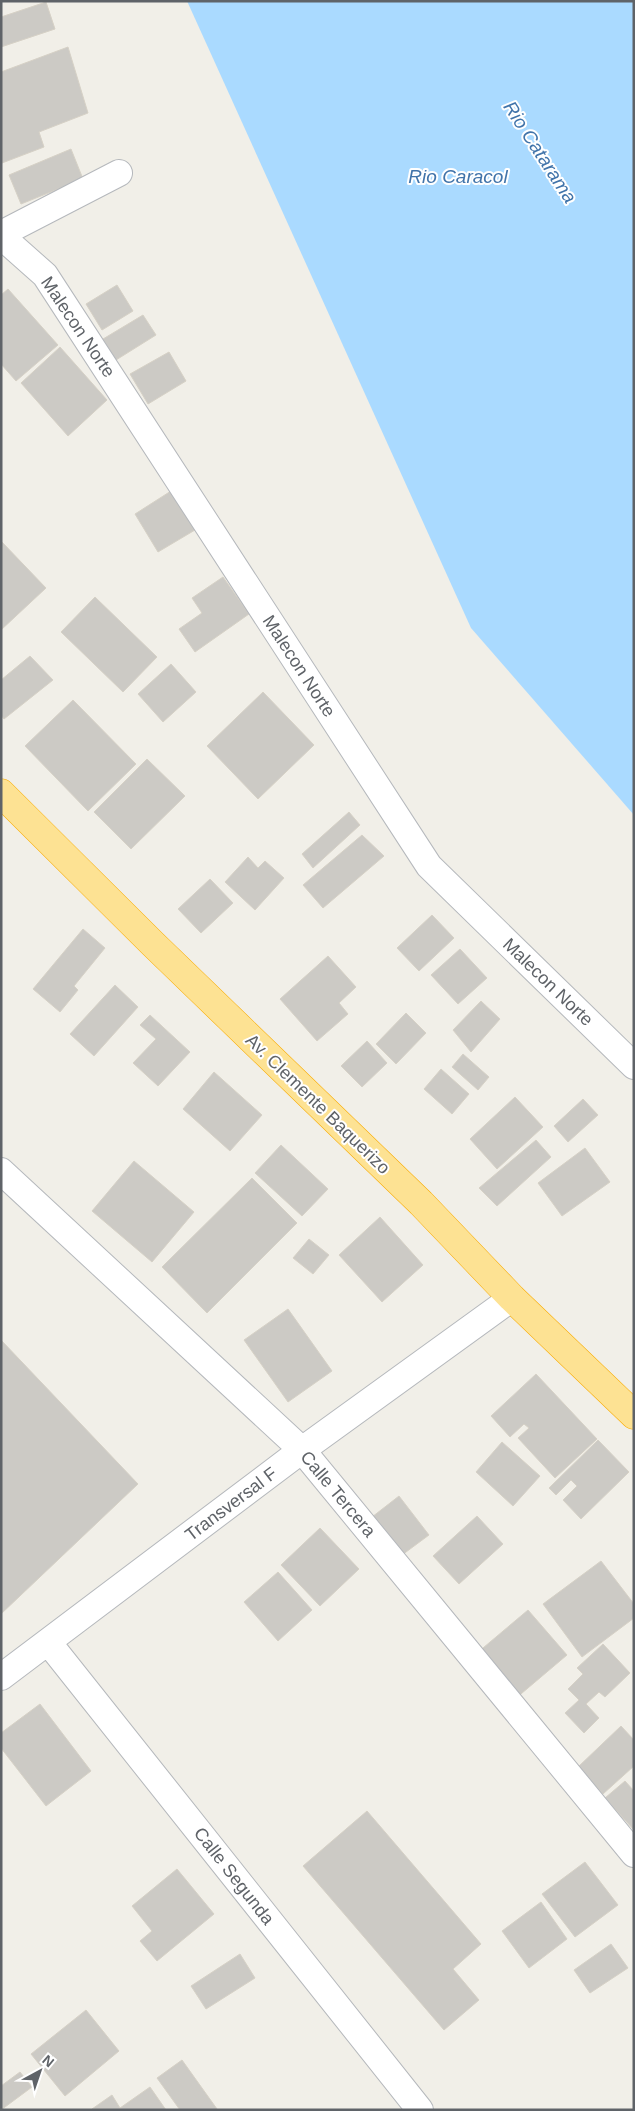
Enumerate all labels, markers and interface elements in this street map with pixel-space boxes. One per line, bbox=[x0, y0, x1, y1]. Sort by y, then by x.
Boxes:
water label: Rio Catarama bbox=[499, 97, 581, 207]
water label: Rio Caracol bbox=[408, 166, 508, 187]
street label: Malecon Norte bbox=[37, 273, 119, 381]
street label: Malecon Norte bbox=[259, 611, 339, 721]
street label: Malecon Norte bbox=[499, 934, 597, 1030]
street label: Av. Clemente Baquerizo bbox=[242, 1030, 394, 1178]
street label: Calle Tercera bbox=[296, 1447, 380, 1542]
street label: Transversal F bbox=[181, 1463, 281, 1545]
street label: Calle Segunda bbox=[190, 1823, 279, 1929]
north arrow bbox=[15, 2046, 65, 2096]
text: N bbox=[39, 2052, 57, 2070]

